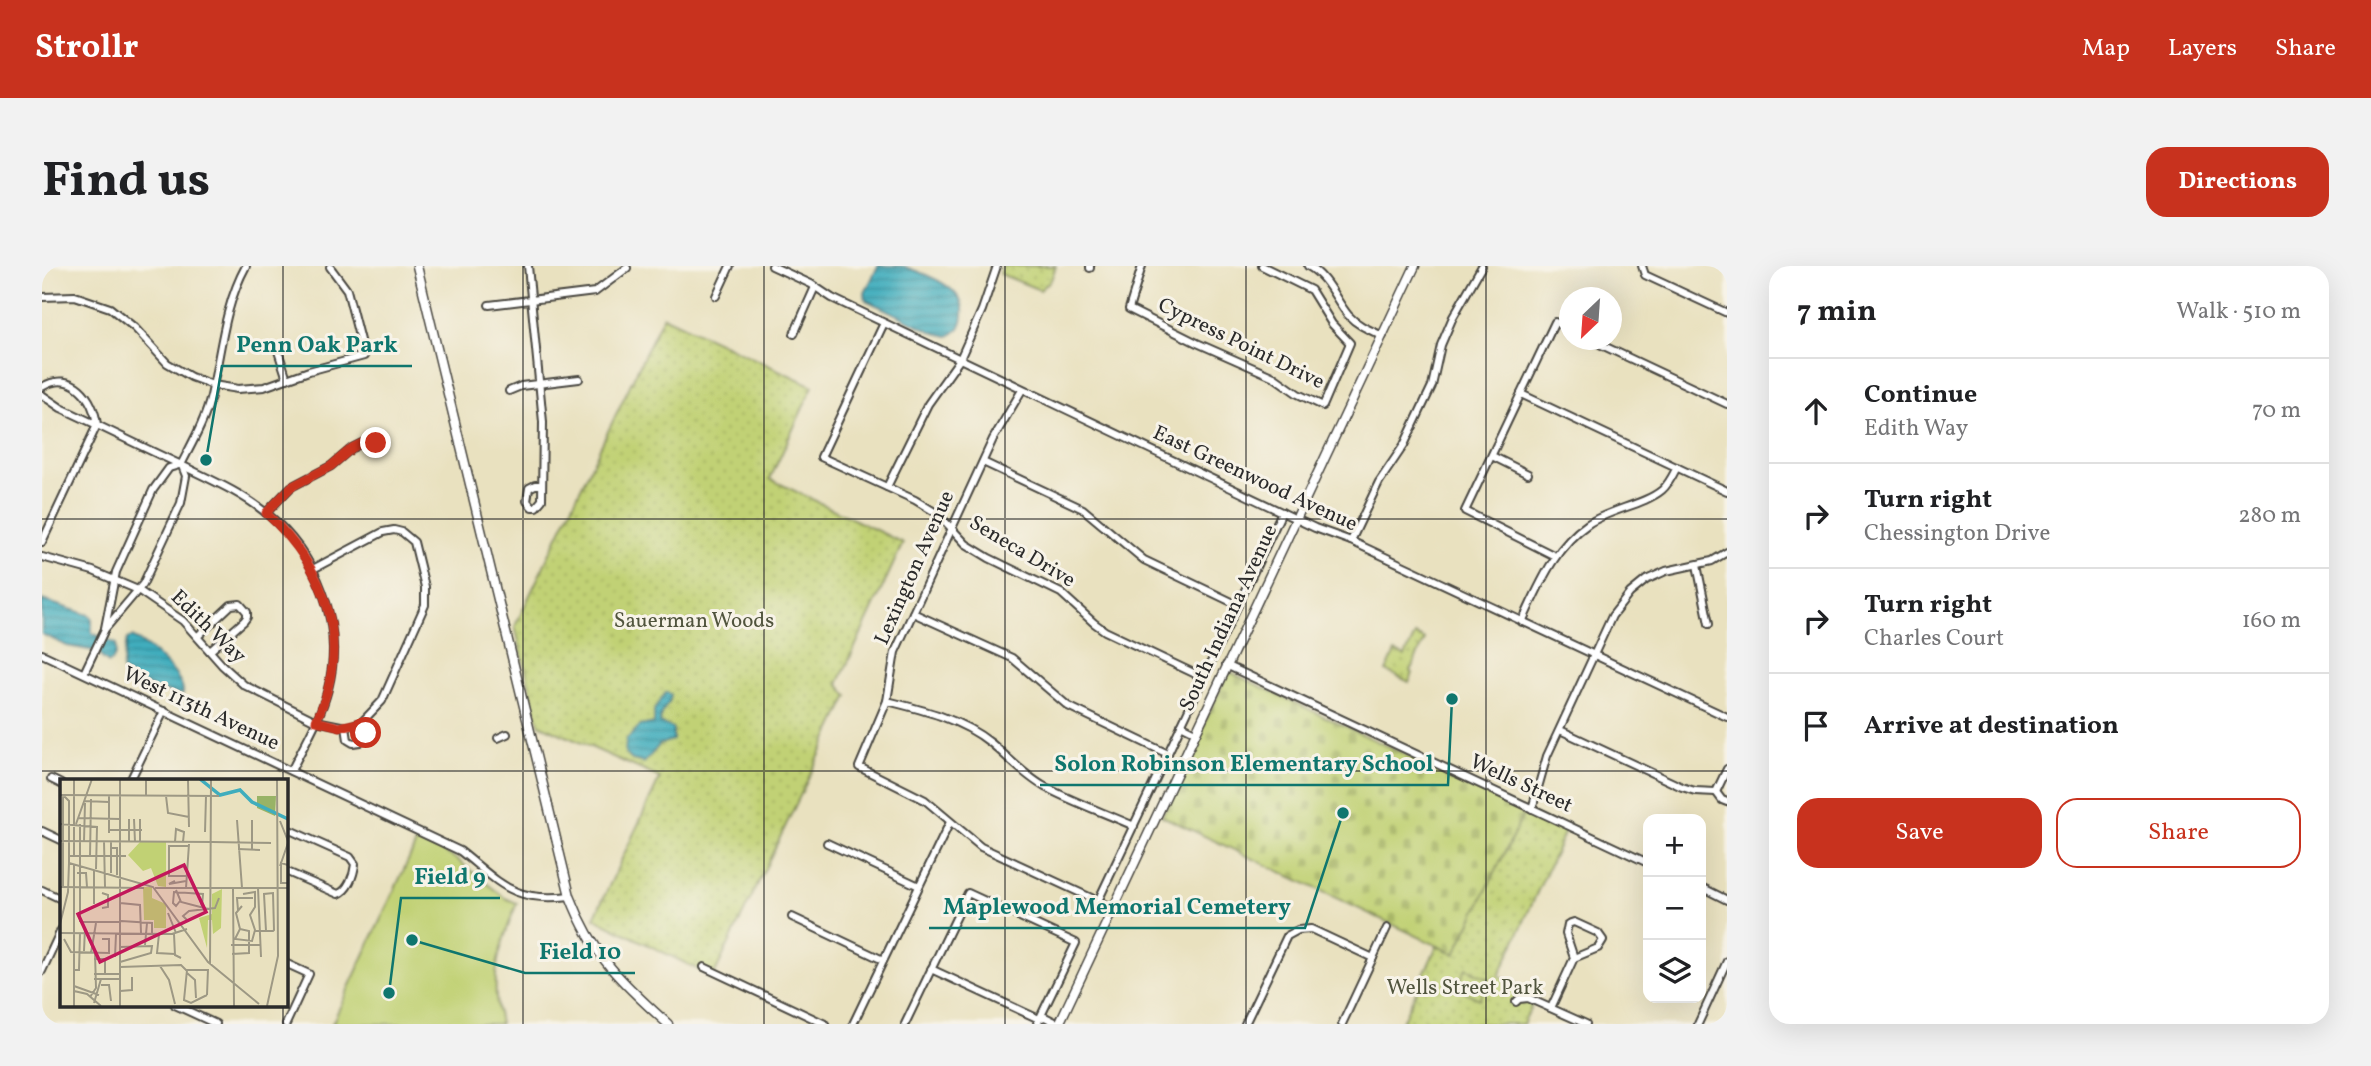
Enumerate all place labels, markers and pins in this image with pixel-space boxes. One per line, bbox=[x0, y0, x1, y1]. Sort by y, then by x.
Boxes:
callout: Penn Oak Park bbox=[222, 322, 412, 366]
callout: Solon Robinson Elementary School bbox=[1040, 741, 1448, 785]
callout: Field 9 bbox=[401, 854, 500, 898]
callout: Maplewood Memorial Cemetery bbox=[929, 884, 1305, 928]
callout: Field 10 bbox=[525, 929, 635, 973]

